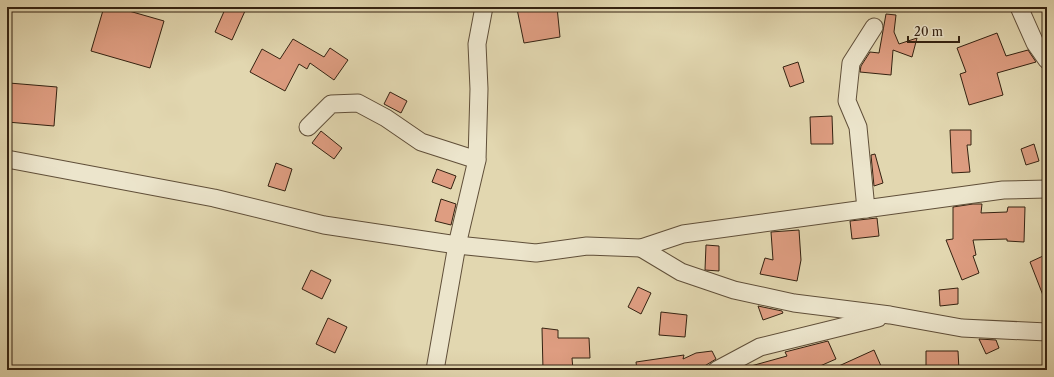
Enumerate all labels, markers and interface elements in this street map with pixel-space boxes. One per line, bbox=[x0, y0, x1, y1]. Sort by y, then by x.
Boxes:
scale bar bbox=[908, 18, 959, 44]
text: 20 m bbox=[914, 24, 943, 39]

